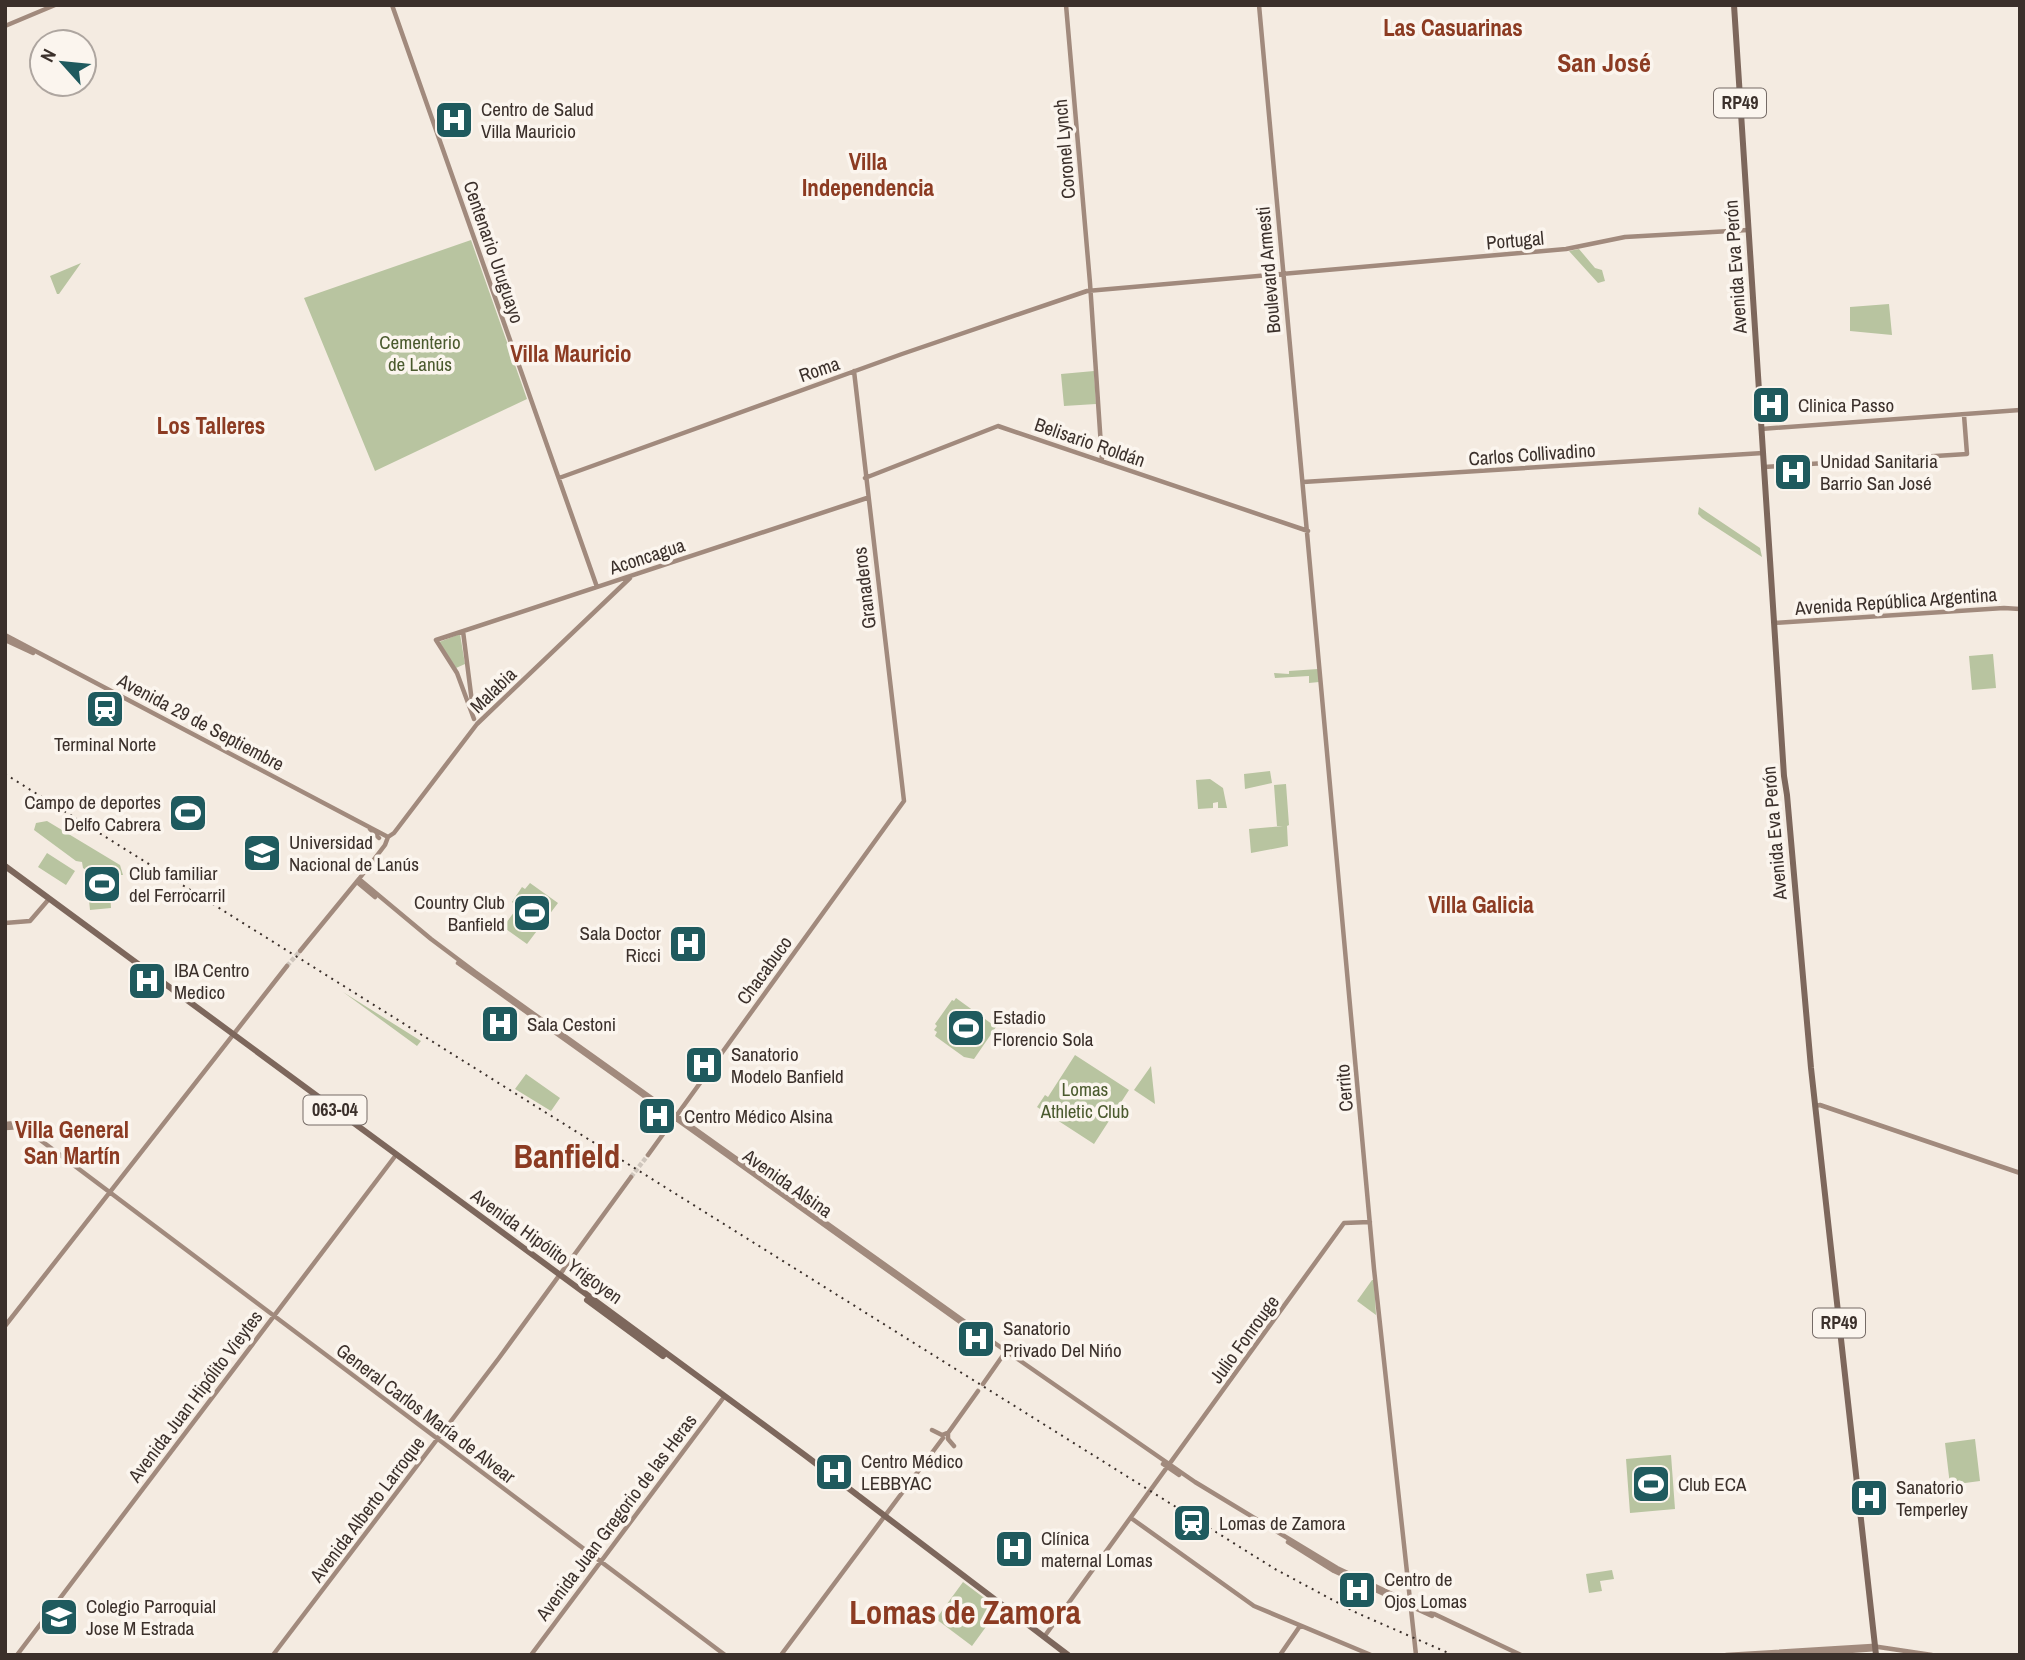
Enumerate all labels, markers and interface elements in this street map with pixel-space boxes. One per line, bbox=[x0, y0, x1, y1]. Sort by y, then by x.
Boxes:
district label: Las Casuarinas bbox=[1383, 12, 1523, 43]
north arrow bbox=[28, 28, 98, 98]
text: N bbox=[34, 44, 62, 66]
district label: San José bbox=[1557, 45, 1651, 80]
road number: RP49 bbox=[1714, 88, 1766, 118]
place label: Centro de Salud Villa Mauricio bbox=[481, 96, 594, 144]
street label: Coronel Lynch bbox=[1047, 98, 1081, 200]
hospital icon: Centro de Salud Villa Mauricio bbox=[433, 99, 475, 141]
district label: Villa Independencia bbox=[802, 146, 935, 203]
street label: Centenario Uruguayo bbox=[457, 177, 531, 327]
street label: Avenida Eva Perón bbox=[1717, 199, 1753, 336]
street label: Boulevard Armesti bbox=[1250, 205, 1286, 335]
street label: Portugal bbox=[1485, 225, 1545, 255]
park label: Cementerio de Lanús bbox=[379, 329, 461, 377]
district label: Villa Mauricio bbox=[510, 338, 632, 369]
street label: Roma bbox=[795, 350, 843, 388]
hospital icon: Clinica Passo bbox=[1750, 384, 1792, 426]
place label: Clinica Passo bbox=[1798, 392, 1894, 418]
district label: Los Talleres bbox=[157, 410, 265, 441]
street label: Belisario Roldán bbox=[1031, 411, 1149, 473]
street label: Carlos Collivadino bbox=[1468, 437, 1596, 471]
place label: Unidad Sanitaria Barrio San José bbox=[1820, 448, 1938, 496]
hospital icon: Unidad Sanitaria Barrio San José bbox=[1772, 451, 1814, 493]
street label: Aconcagua bbox=[605, 531, 688, 581]
street label: Granaderos bbox=[846, 545, 882, 630]
street label: Avenida República Argentina bbox=[1793, 581, 1998, 621]
street label: Malabia bbox=[464, 661, 522, 719]
street label: Avenida 29 de Septiembre bbox=[112, 667, 289, 777]
station icon: Terminal Norte bbox=[84, 688, 126, 730]
place label: Terminal Norte bbox=[54, 731, 156, 757]
street label: Avenida Eva Perón bbox=[1755, 765, 1793, 902]
place label: Campo de deportes Delfo Cabrera bbox=[24, 789, 161, 837]
sports icon: Campo de deportes Delfo Cabrera bbox=[167, 792, 209, 834]
place label: Universidad Nacional de Lanús bbox=[289, 829, 419, 877]
school or university icon: Universidad Nacional de Lanús bbox=[241, 832, 283, 874]
place label: Club familiar del Ferrocarril bbox=[129, 860, 225, 908]
sports icon: Club familiar del Ferrocarril bbox=[81, 863, 123, 905]
place label: Country Club Banfield bbox=[414, 889, 505, 937]
district label: Villa Galicia bbox=[1428, 889, 1534, 920]
sports icon: Country Club Banfield bbox=[511, 892, 553, 934]
place label: Sala Doctor Ricci bbox=[580, 920, 662, 968]
hospital icon: Sala Doctor Ricci bbox=[667, 923, 709, 965]
street label: Chacabuco bbox=[730, 930, 798, 1010]
place label: IBA Centro Medico bbox=[174, 957, 249, 1005]
hospital icon: IBA Centro Medico bbox=[126, 960, 168, 1002]
hospital icon: Sala Cestoni bbox=[479, 1003, 521, 1045]
place label: Estadio Florencio Sola bbox=[993, 1004, 1094, 1052]
sports icon: Estadio Florencio Sola bbox=[945, 1007, 987, 1049]
place label: Sala Cestoni bbox=[527, 1011, 616, 1037]
place label: Sanatorio Modelo Banfield bbox=[731, 1041, 844, 1089]
hospital icon: Sanatorio Modelo Banfield bbox=[683, 1044, 725, 1086]
street label: Cerrito bbox=[1329, 1063, 1359, 1113]
park label: Lomas Athletic Club bbox=[1040, 1076, 1129, 1124]
hospital icon: Centro Médico Alsina bbox=[636, 1095, 678, 1137]
road number: 063-04 bbox=[304, 1096, 366, 1125]
place label: Centro Médico Alsina bbox=[684, 1103, 833, 1129]
district label: Villa General San Martín bbox=[15, 1114, 129, 1171]
district label: Banfield bbox=[514, 1134, 620, 1178]
street label: Avenida Alsina bbox=[737, 1142, 838, 1224]
street label: Avenida Hipólito Yrigoyen bbox=[465, 1182, 628, 1310]
street label: Julio Fonrouge bbox=[1203, 1290, 1285, 1388]
street label: Avenida Juan Hipólito Vieytes bbox=[121, 1305, 268, 1488]
road number: RP49 bbox=[1813, 1308, 1865, 1338]
place label: Sanatorio Privado Del Nińo bbox=[1003, 1315, 1122, 1363]
hospital icon: Sanatorio Privado Del Nińo bbox=[955, 1318, 997, 1360]
street label: General Carlos María de Alvear bbox=[331, 1337, 522, 1490]
street label: Avenida Juan Gregorio de las Heras bbox=[529, 1408, 703, 1626]
street label: Avenida Alberto Larroque bbox=[303, 1431, 430, 1588]
place label: Centro Médico LEBBYAC bbox=[861, 1448, 963, 1496]
hospital icon: Centro Médico LEBBYAC bbox=[813, 1451, 855, 1493]
sports icon: Club ECA bbox=[1630, 1463, 1672, 1505]
place label: Club ECA bbox=[1678, 1471, 1747, 1497]
place label: Sanatorio Temperley bbox=[1896, 1474, 1968, 1522]
hospital icon: Sanatorio Temperley bbox=[1848, 1477, 1890, 1519]
station icon: Lomas de Zamora bbox=[1171, 1502, 1213, 1544]
place label: Lomas de Zamora bbox=[1219, 1510, 1346, 1536]
place label: Clínica maternal Lomas bbox=[1041, 1525, 1153, 1573]
hospital icon: Clínica maternal Lomas bbox=[993, 1528, 1035, 1570]
place label: Centro de Ojos Lomas bbox=[1384, 1566, 1467, 1614]
hospital icon: Centro de Ojos Lomas bbox=[1336, 1569, 1378, 1611]
district label: Lomas de Zamora bbox=[849, 1590, 1081, 1634]
place label: Colegio Parroquial Jose M Estrada bbox=[86, 1593, 216, 1641]
school or university icon: Colegio Parroquial Jose M Estrada bbox=[38, 1596, 80, 1638]

